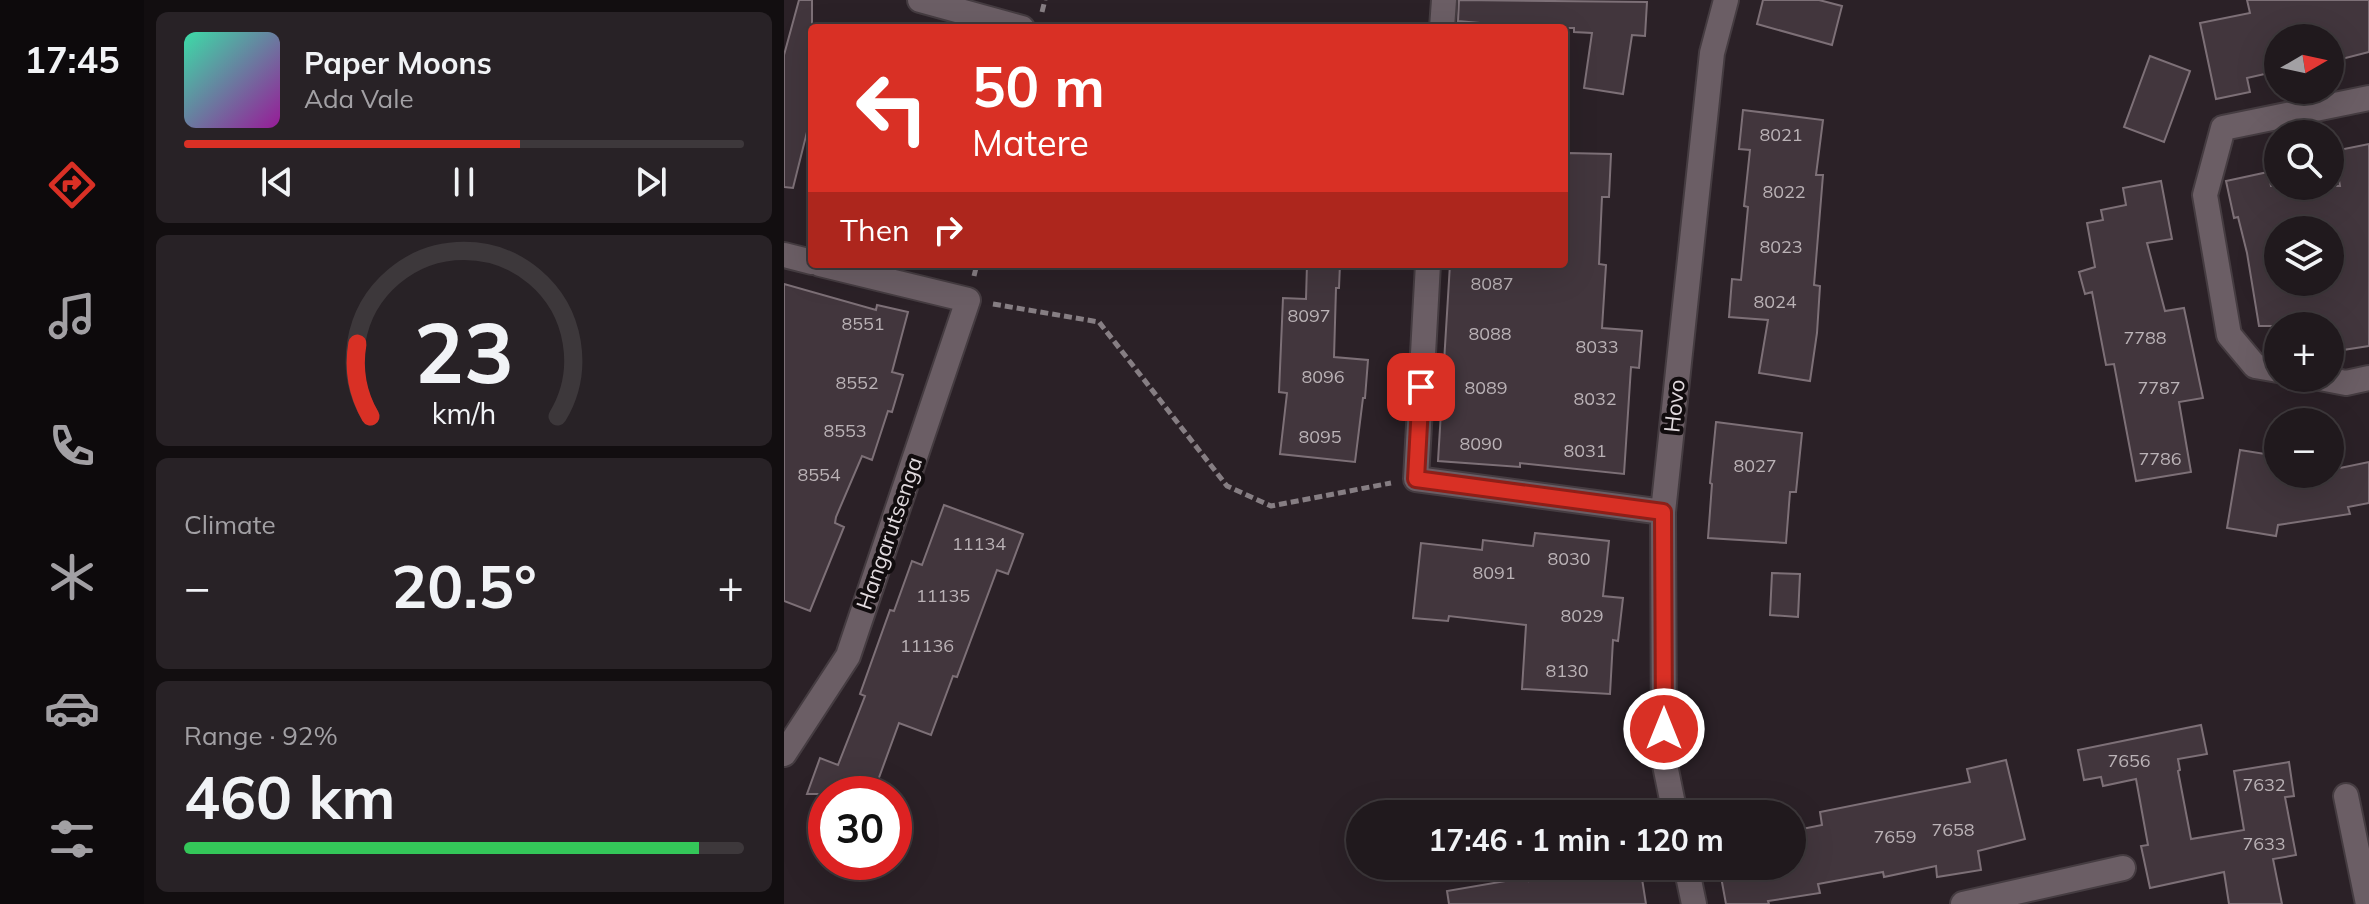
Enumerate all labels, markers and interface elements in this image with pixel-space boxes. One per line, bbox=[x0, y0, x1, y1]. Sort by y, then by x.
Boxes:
north arrow bbox=[2264, 24, 2344, 104]
map controls bbox=[2264, 24, 2344, 488]
text: 17:45 bbox=[24, 37, 120, 82]
text: Paper Moons bbox=[304, 44, 492, 82]
text: 50 m bbox=[972, 51, 1105, 121]
icon: left bbox=[840, 56, 944, 160]
text: Ada Vale bbox=[304, 82, 414, 115]
text: Matere bbox=[972, 120, 1089, 165]
button: search bbox=[2264, 120, 2344, 200]
house number: 8021 bbox=[1759, 123, 1803, 146]
icon: directions bbox=[44, 157, 100, 213]
icon: previous bbox=[255, 160, 299, 204]
icon: pause bbox=[442, 160, 486, 204]
icon: next bbox=[629, 160, 673, 204]
house number: 8022 bbox=[1762, 180, 1806, 203]
icon: right bbox=[926, 208, 970, 252]
text: Then bbox=[840, 211, 910, 249]
button: layers bbox=[2264, 216, 2344, 296]
house number: 8023 bbox=[1759, 235, 1803, 258]
house number: 8087 bbox=[1470, 272, 1514, 295]
icon: music bbox=[44, 288, 100, 344]
house number: 8024 bbox=[1753, 290, 1797, 313]
text: 23 bbox=[414, 298, 514, 403]
house number: 8097 bbox=[1287, 304, 1331, 327]
house number: 8551 bbox=[841, 312, 885, 335]
button: + bbox=[2264, 312, 2344, 392]
house number: 8088 bbox=[1468, 322, 1512, 345]
house number: 7788 bbox=[2123, 326, 2167, 349]
house number: 8033 bbox=[1575, 335, 1619, 358]
pin bbox=[1387, 353, 1455, 421]
house number: 8096 bbox=[1301, 365, 1345, 388]
icon: arrive bbox=[1399, 365, 1443, 409]
house number: 8552 bbox=[835, 371, 879, 394]
house number: 8089 bbox=[1464, 376, 1508, 399]
house number: 7787 bbox=[2137, 376, 2181, 399]
street label: Hovo bbox=[1657, 378, 1691, 434]
house number: 8032 bbox=[1573, 387, 1617, 410]
text: km/h bbox=[432, 395, 496, 431]
button: − bbox=[2264, 408, 2344, 488]
icon: phone bbox=[44, 418, 100, 474]
house number: 8553 bbox=[823, 419, 867, 442]
house number: 8095 bbox=[1298, 425, 1342, 448]
house number: 8090 bbox=[1459, 432, 1503, 455]
house number: 8031 bbox=[1563, 439, 1607, 462]
house number: 7786 bbox=[2138, 447, 2182, 470]
street label: Hangarutsenga bbox=[850, 453, 928, 613]
house number: 8027 bbox=[1733, 454, 1777, 477]
house number: 8554 bbox=[797, 463, 841, 486]
text: Climate bbox=[184, 508, 276, 541]
house number: 11134 bbox=[952, 532, 1006, 555]
house number: 8030 bbox=[1547, 547, 1591, 570]
text: 20.5° bbox=[391, 548, 537, 623]
icon: climate bbox=[44, 549, 100, 605]
text: − bbox=[184, 559, 210, 614]
text: + bbox=[718, 559, 744, 614]
house number: 8091 bbox=[1472, 561, 1516, 584]
house number: 11135 bbox=[916, 584, 970, 607]
house number: 8029 bbox=[1560, 604, 1604, 627]
house number: 11136 bbox=[900, 634, 954, 657]
house number: 8130 bbox=[1545, 659, 1589, 682]
icon: car bbox=[44, 680, 100, 736]
position arrow bbox=[1622, 687, 1706, 771]
text: Range · 92% bbox=[184, 719, 338, 752]
house number: 7656 bbox=[2107, 749, 2151, 772]
text: 460 km bbox=[184, 759, 396, 834]
house number: 7632 bbox=[2242, 773, 2286, 796]
speed limit sign: 30 bbox=[808, 776, 912, 880]
icon: filters bbox=[44, 811, 100, 867]
house number: 7658 bbox=[1931, 818, 1975, 841]
text: 17:46 · 1 min · 120 m bbox=[1428, 821, 1724, 859]
house number: 7659 bbox=[1873, 825, 1917, 848]
house number: 7633 bbox=[2242, 832, 2286, 855]

